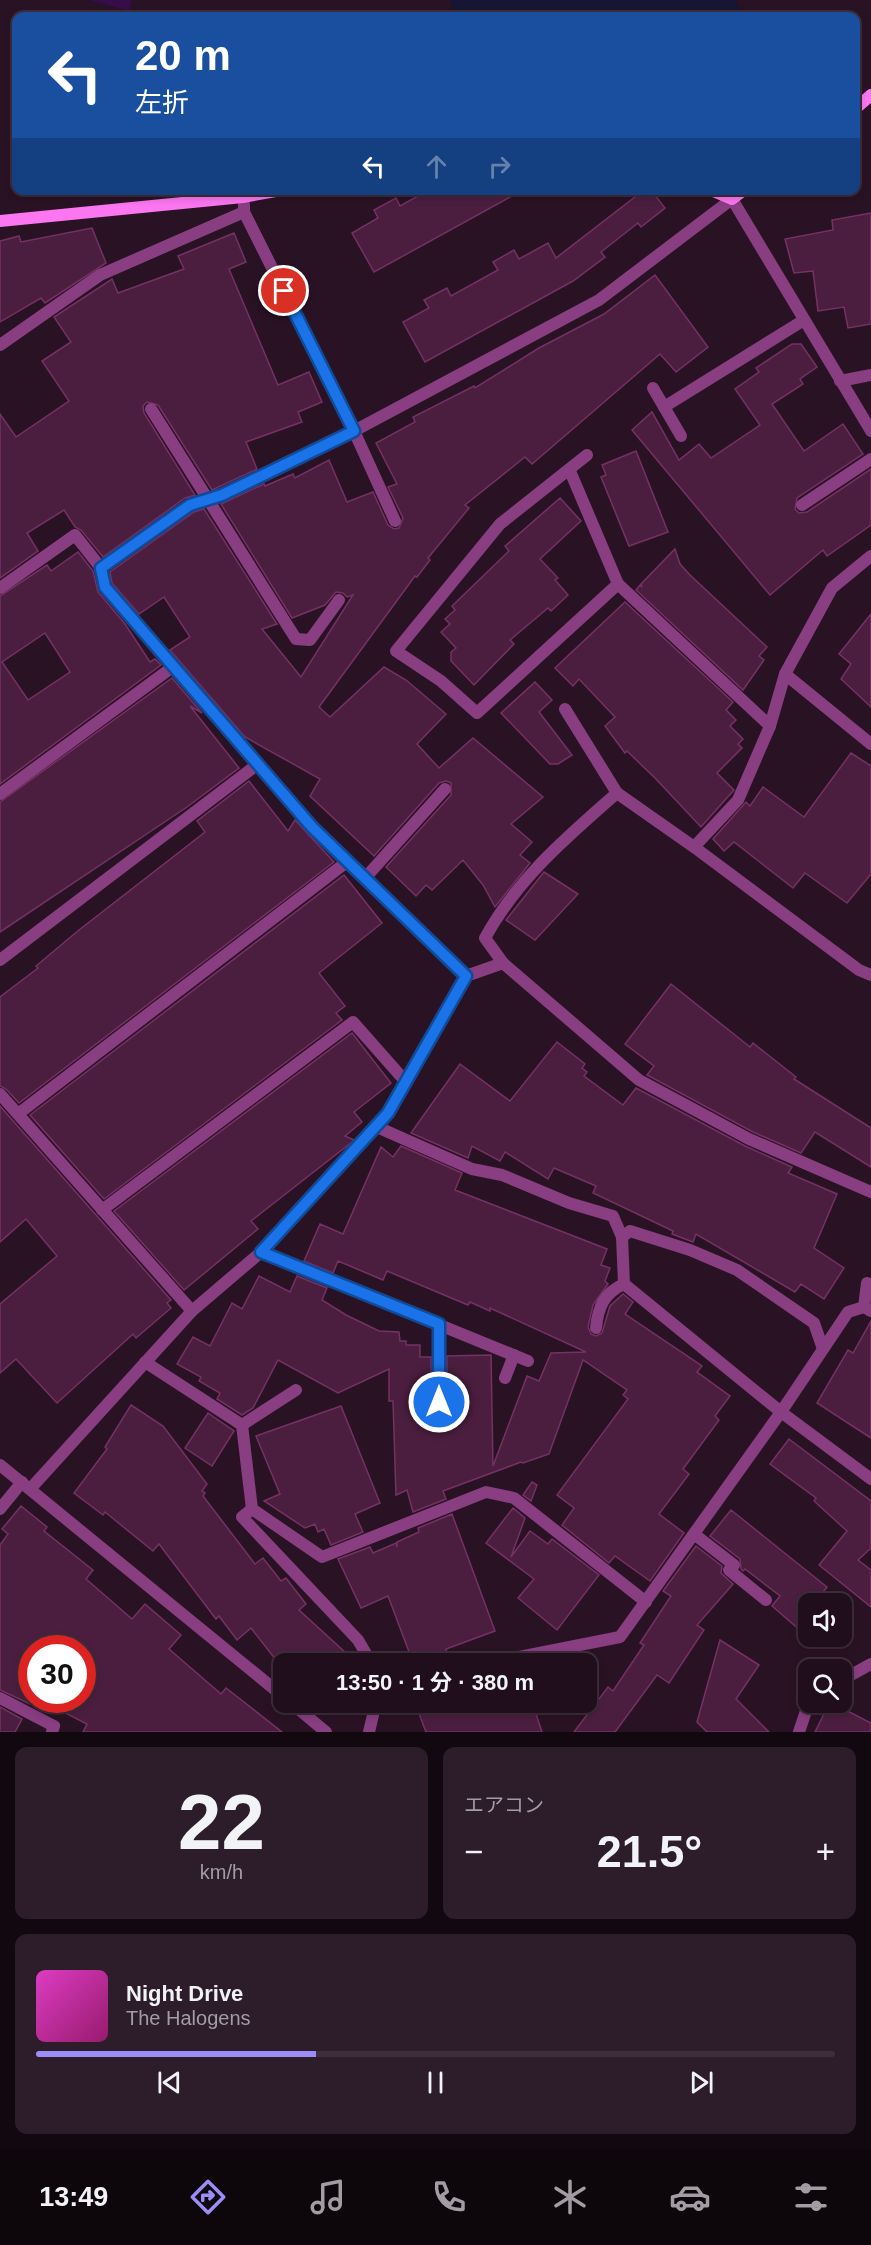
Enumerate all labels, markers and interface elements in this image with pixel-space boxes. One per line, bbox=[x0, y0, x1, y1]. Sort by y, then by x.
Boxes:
text: 20 m bbox=[135, 32, 231, 79]
icon: left bbox=[36, 36, 114, 114]
text: 左折 bbox=[135, 88, 189, 118]
icon: left bbox=[357, 150, 390, 183]
icon: ahead bbox=[420, 150, 453, 183]
icon: right bbox=[483, 150, 516, 183]
pin bbox=[258, 265, 309, 316]
icon: arrive bbox=[267, 274, 300, 307]
position arrow bbox=[407, 1370, 471, 1434]
map controls bbox=[798, 1593, 852, 1713]
button: sound bbox=[798, 1593, 852, 1647]
speed limit sign: 30 bbox=[18, 1635, 96, 1713]
button: search bbox=[798, 1659, 852, 1713]
text: 13:50 · 1 分 · 380 m bbox=[336, 1670, 534, 1695]
text: 22 bbox=[178, 1778, 265, 1866]
text: エアコン bbox=[464, 1794, 544, 1816]
text: 21.5° bbox=[597, 1826, 702, 1877]
text: − bbox=[464, 1833, 483, 1870]
text: + bbox=[816, 1833, 835, 1870]
text: km/h bbox=[200, 1861, 243, 1883]
text: Night Drive bbox=[126, 1981, 243, 2006]
text: The Halogens bbox=[126, 2007, 251, 2029]
icon: previous bbox=[153, 2066, 186, 2099]
icon: pause bbox=[419, 2066, 452, 2099]
icon: next bbox=[685, 2066, 718, 2099]
icon: directions bbox=[187, 2176, 229, 2218]
icon: music bbox=[307, 2176, 349, 2218]
icon: phone bbox=[428, 2176, 470, 2218]
icon: climate bbox=[549, 2176, 591, 2218]
icon: car bbox=[669, 2176, 711, 2218]
icon: filters bbox=[790, 2176, 832, 2218]
text: 13:49 bbox=[39, 2182, 108, 2212]

